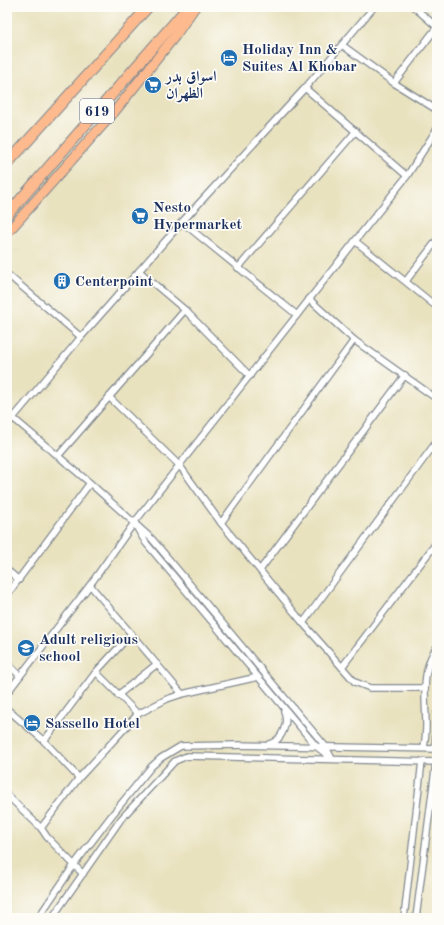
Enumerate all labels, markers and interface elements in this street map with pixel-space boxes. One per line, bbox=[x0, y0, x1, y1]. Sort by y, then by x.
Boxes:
place label: Holiday Inn & Suites Al Khobar bbox=[242, 43, 357, 75]
hotel icon: Holiday Inn & Suites Al Khobar bbox=[219, 48, 239, 68]
place label: اسواق بدر الظهران bbox=[164, 69, 216, 103]
supermarket icon: اسواق بدر الظهران bbox=[143, 75, 163, 95]
road number: 619 bbox=[80, 99, 114, 123]
place label: Nesto Hypermarket bbox=[153, 201, 243, 233]
supermarket icon: Nesto Hypermarket bbox=[130, 206, 150, 226]
building icon: Centerpoint bbox=[52, 271, 72, 291]
place label: Centerpoint bbox=[75, 275, 154, 290]
place label: Adult religious school bbox=[39, 633, 138, 665]
school or university icon: Adult religious school bbox=[16, 638, 36, 658]
hotel icon: Sassello Hotel bbox=[22, 713, 42, 733]
place label: Sassello Hotel bbox=[45, 717, 140, 732]

